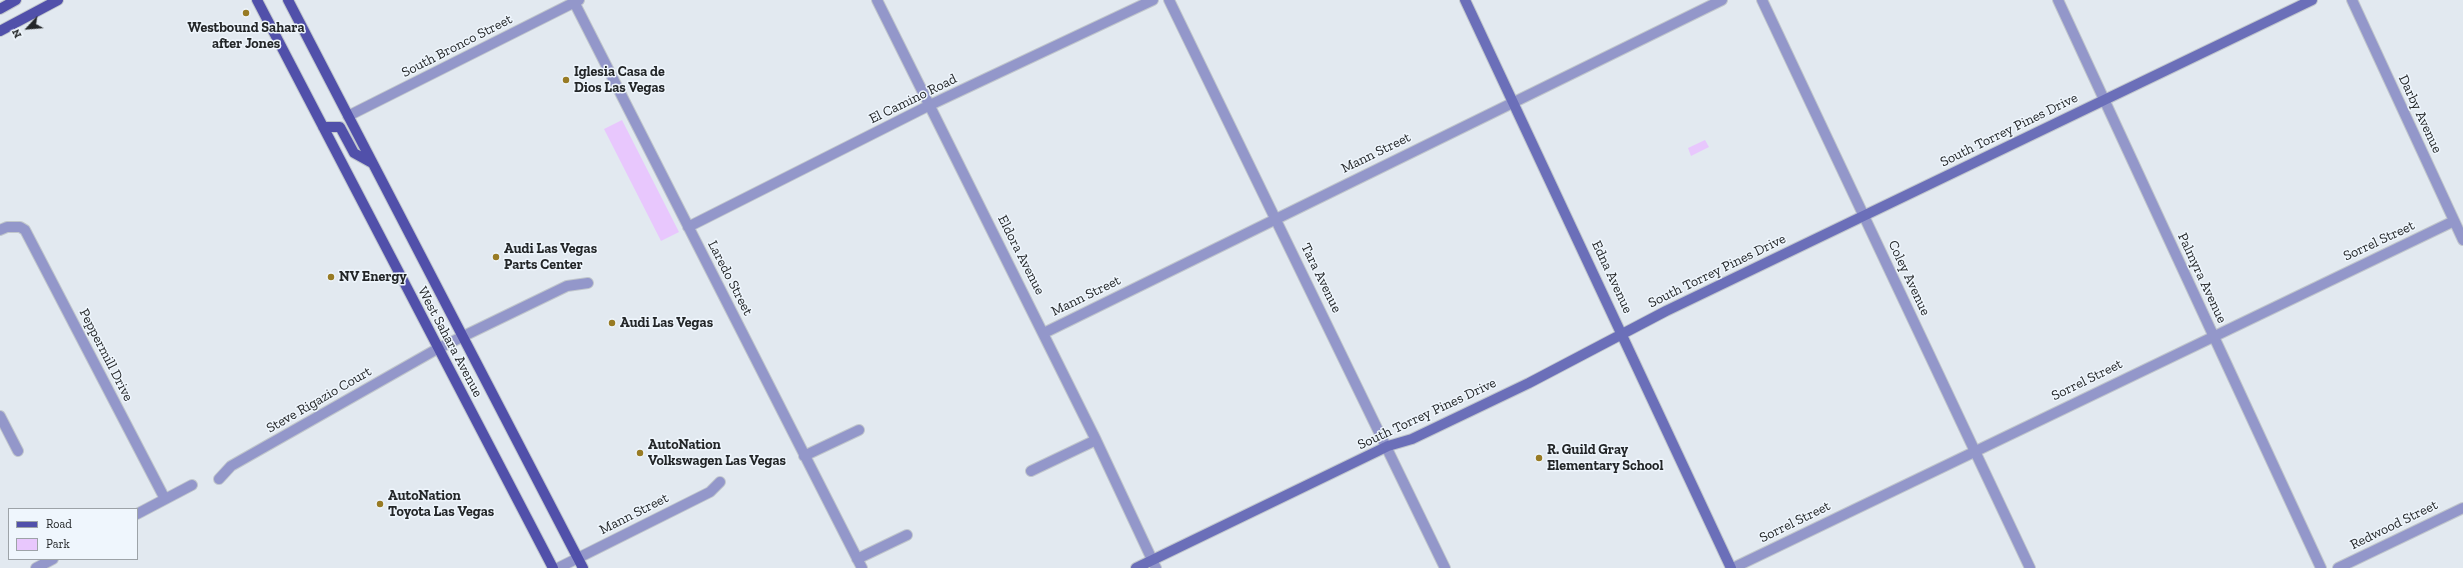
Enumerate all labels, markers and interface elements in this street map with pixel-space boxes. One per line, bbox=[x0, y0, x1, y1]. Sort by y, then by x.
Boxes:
north arrow bbox=[8, 8, 48, 48]
marker: Westbound Sahara after Jones bbox=[241, 8, 251, 18]
street label: South Bronco Street bbox=[399, 11, 515, 81]
place label: Westbound Sahara after Jones bbox=[187, 20, 305, 52]
text: N bbox=[9, 27, 24, 40]
place label: Iglesia Casa de Dios Las Vegas bbox=[574, 64, 665, 96]
street label: El Camino Road bbox=[866, 71, 960, 127]
street label: Darby Avenue bbox=[2395, 72, 2445, 156]
marker: Iglesia Casa de Dios Las Vegas bbox=[561, 75, 571, 85]
street label: South Torrey Pines Drive bbox=[1937, 89, 2081, 171]
street label: Mann Street bbox=[1339, 129, 1413, 177]
street label: Eldora Avenue bbox=[994, 212, 1048, 298]
street label: Sorrel Street bbox=[2341, 217, 2417, 265]
street label: South Torrey Pines Drive bbox=[1645, 230, 1789, 312]
street label: Palmyra Avenue bbox=[2174, 230, 2230, 326]
street label: Laredo Street bbox=[704, 238, 756, 318]
street label: Edna Avenue bbox=[1588, 238, 1636, 316]
street label: Coley Avenue bbox=[1884, 238, 1934, 318]
place label: Audi Las Vegas Parts Center bbox=[504, 241, 597, 274]
street label: Tara Avenue bbox=[1297, 241, 1345, 315]
marker: Audi Las Vegas Parts Center bbox=[491, 252, 501, 262]
place label: NV Energy bbox=[339, 269, 407, 285]
marker: NV Energy bbox=[326, 272, 336, 282]
street label: Mann Street bbox=[1049, 272, 1123, 320]
street label: West Sahara Avenue bbox=[414, 284, 486, 400]
street label: Peppermill Drive bbox=[75, 306, 137, 404]
place label: Audi Las Vegas bbox=[620, 315, 713, 331]
marker: Audi Las Vegas bbox=[607, 318, 617, 328]
street label: Sorrel Street bbox=[2049, 356, 2125, 404]
street label: Steve Rigazio Court bbox=[263, 363, 375, 437]
street label: South Torrey Pines Drive bbox=[1355, 374, 1499, 454]
place label: AutoNation Volkswagen Las Vegas bbox=[648, 437, 786, 470]
place label: R. Guild Gray Elementary School bbox=[1547, 442, 1663, 474]
marker: AutoNation Volkswagen Las Vegas bbox=[635, 448, 645, 458]
marker: R. Guild Gray Elementary School bbox=[1534, 453, 1544, 463]
place label: AutoNation Toyota Las Vegas bbox=[388, 488, 494, 520]
street label: Mann Street bbox=[597, 489, 671, 539]
street label: Redwood Street bbox=[2347, 497, 2441, 553]
street label: Sorrel Street bbox=[1757, 498, 1833, 546]
marker: AutoNation Toyota Las Vegas bbox=[375, 499, 385, 509]
legend bbox=[8, 508, 138, 560]
text: Road bbox=[46, 517, 72, 531]
text: Park bbox=[46, 537, 70, 551]

